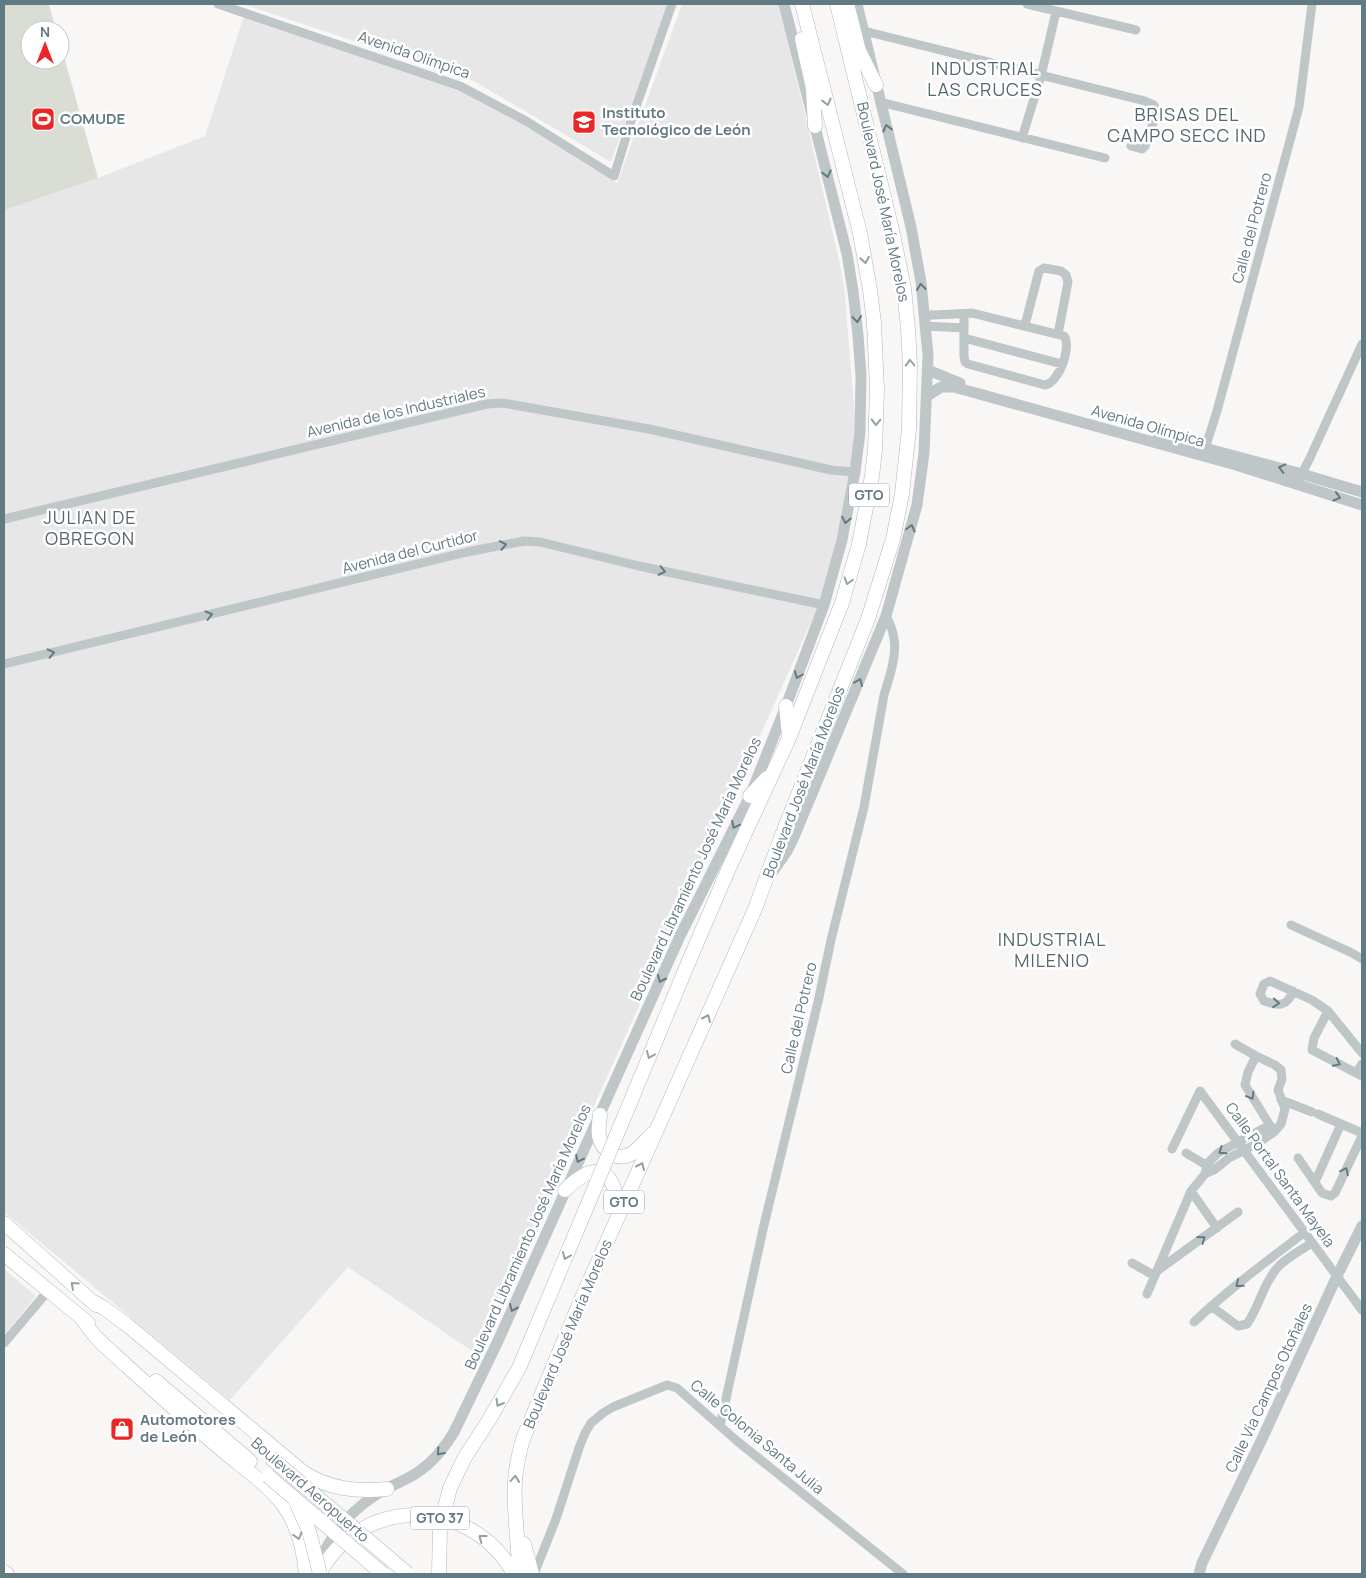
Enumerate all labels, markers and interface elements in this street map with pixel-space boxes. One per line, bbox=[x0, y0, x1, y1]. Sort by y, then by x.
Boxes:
north arrow bbox=[20, 20, 70, 70]
text: N bbox=[40, 22, 50, 41]
street label: Avenida Olímpica bbox=[355, 26, 473, 83]
district label: INDUSTRIAL LAS CRUCES bbox=[927, 56, 1043, 101]
one-way arrow bbox=[821, 97, 832, 106]
street label: Boulevard José María Morelos bbox=[852, 100, 915, 304]
place label: Instituto Tecnológico de León bbox=[602, 102, 751, 140]
district label: BRISAS DEL CAMPO SECC IND bbox=[1107, 102, 1267, 147]
sports icon: COMUDE bbox=[30, 106, 56, 132]
place label: COMUDE bbox=[60, 108, 125, 129]
school or university icon: Instituto Tecnológico de León bbox=[571, 109, 597, 135]
one-way arrow bbox=[882, 124, 893, 133]
one-way arrow bbox=[821, 169, 832, 178]
street label: Calle del Potrero bbox=[1227, 170, 1276, 286]
one-way arrow bbox=[860, 255, 870, 264]
one-way arrow bbox=[916, 283, 927, 291]
one-way arrow bbox=[851, 315, 862, 323]
one-way arrow bbox=[905, 359, 915, 366]
street label: Avenida de los Industriales bbox=[305, 381, 487, 442]
street label: Avenida Olímpica bbox=[1089, 399, 1207, 452]
one-way arrow bbox=[871, 418, 882, 426]
one-way arrow bbox=[1277, 463, 1286, 474]
road number: GTO bbox=[849, 484, 889, 506]
one-way arrow bbox=[1332, 492, 1341, 502]
district label: JULIAN DE OBREGON bbox=[43, 505, 137, 550]
one-way arrow bbox=[841, 516, 852, 525]
street label: Avenida del Curtidor bbox=[340, 524, 481, 579]
one-way arrow bbox=[905, 524, 915, 533]
one-way arrow bbox=[499, 540, 508, 550]
one-way arrow bbox=[658, 565, 667, 575]
one-way arrow bbox=[844, 577, 854, 585]
one-way arrow bbox=[205, 610, 214, 621]
one-way arrow bbox=[47, 648, 56, 659]
one-way arrow bbox=[794, 670, 804, 679]
one-way arrow bbox=[853, 678, 864, 687]
street label: Boulevard José María Morelos bbox=[757, 683, 850, 881]
street label: Boulevard Libramiento José María Morelos bbox=[625, 733, 766, 1004]
one-way arrow bbox=[731, 820, 742, 829]
district label: INDUSTRIAL MILENIO bbox=[998, 927, 1106, 972]
street label: Calle del Potrero bbox=[775, 960, 822, 1076]
one-way arrow bbox=[656, 974, 667, 983]
one-way arrow bbox=[1273, 997, 1281, 1008]
one-way arrow bbox=[700, 1014, 711, 1023]
one-way arrow bbox=[646, 1050, 656, 1058]
one-way arrow bbox=[1332, 1057, 1341, 1067]
one-way arrow bbox=[1245, 1090, 1255, 1099]
street label: Calle Portal Santa Mayela bbox=[1221, 1098, 1340, 1251]
street label: Boulevard Libramiento José María Morelos bbox=[459, 1101, 596, 1373]
one-way arrow bbox=[1218, 1145, 1228, 1154]
one-way arrow bbox=[575, 1154, 585, 1163]
one-way arrow bbox=[635, 1163, 645, 1171]
one-way arrow bbox=[1339, 1167, 1349, 1176]
road number: GTO bbox=[604, 1190, 644, 1214]
street label: Boulevard José María Morelos bbox=[518, 1236, 617, 1432]
one-way arrow bbox=[1196, 1236, 1205, 1245]
one-way arrow bbox=[562, 1251, 573, 1260]
one-way arrow bbox=[1235, 1278, 1244, 1287]
one-way arrow bbox=[70, 1282, 79, 1291]
street label: Calle Vía Campos Otoñales bbox=[1220, 1300, 1317, 1476]
one-way arrow bbox=[509, 1303, 520, 1312]
street label: Calle Colonia Santa Julia bbox=[686, 1374, 829, 1499]
one-way arrow bbox=[495, 1398, 505, 1407]
place label: Automotores de León bbox=[140, 1409, 236, 1447]
shop icon: Automotores de León bbox=[109, 1416, 135, 1442]
street label: Boulevard Aeropuerto bbox=[247, 1432, 374, 1547]
one-way arrow bbox=[436, 1446, 445, 1455]
one-way arrow bbox=[510, 1475, 521, 1483]
road number: GTO 37 bbox=[411, 1506, 469, 1530]
one-way arrow bbox=[293, 1532, 303, 1540]
one-way arrow bbox=[479, 1535, 488, 1543]

